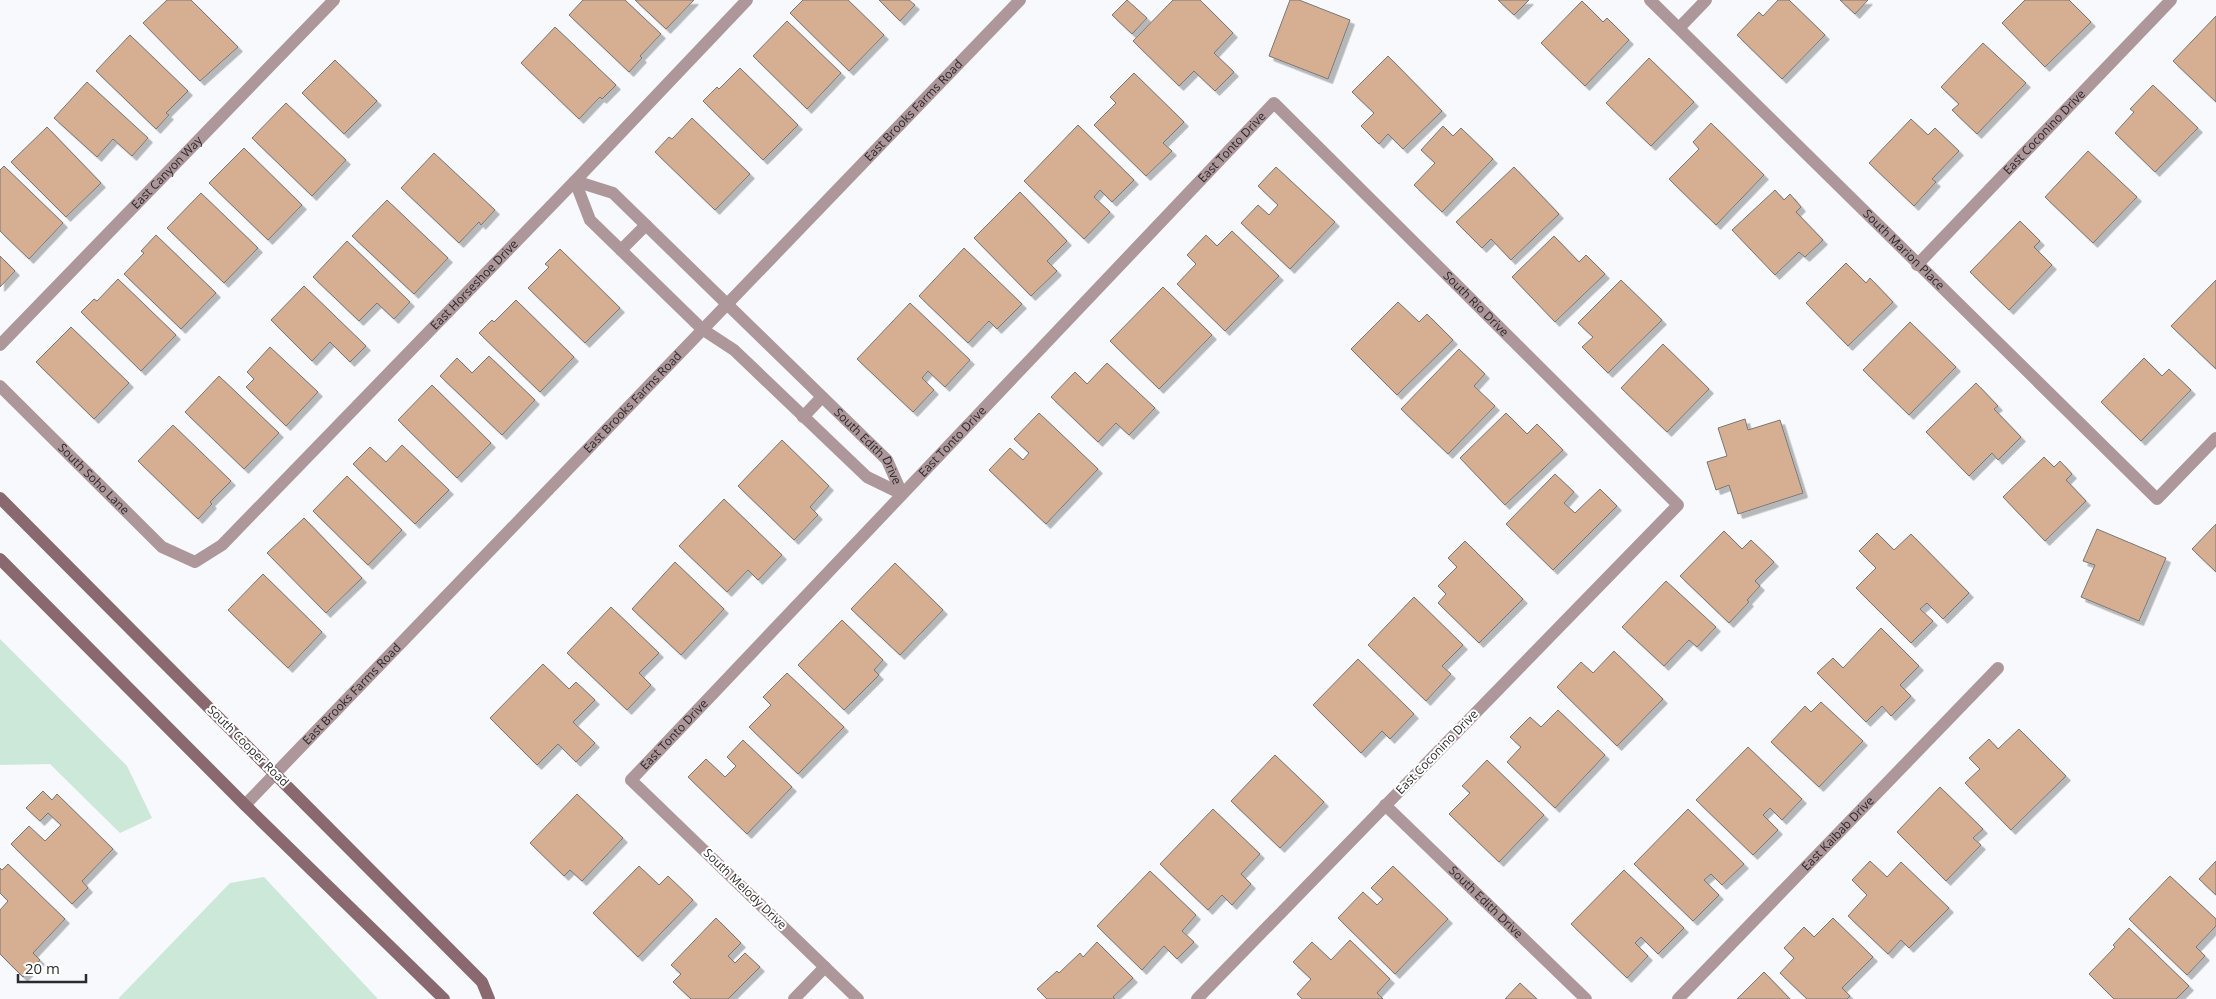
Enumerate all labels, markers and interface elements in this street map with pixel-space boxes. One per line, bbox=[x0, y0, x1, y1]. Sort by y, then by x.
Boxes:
street label: East Brooks Farms Road bbox=[860, 56, 966, 165]
street label: East Coconino Drive bbox=[1999, 85, 2089, 178]
street label: East Tonto Drive bbox=[1194, 108, 1269, 186]
street label: East Canyon Way bbox=[127, 131, 207, 212]
street label: South Marion Place bbox=[1859, 205, 1949, 294]
street label: East Horseshoe Drive bbox=[426, 235, 522, 333]
street label: South Rio Drive bbox=[1440, 267, 1513, 340]
street label: East Brooks Farms Road bbox=[579, 347, 685, 457]
street label: East Tonto Drive bbox=[914, 402, 990, 480]
street label: South Edith Drive bbox=[831, 404, 906, 487]
street label: South Soho Lane bbox=[54, 439, 134, 518]
street label: East Brooks Farms Road bbox=[298, 639, 404, 748]
street label: East Tonto Drive bbox=[636, 695, 712, 773]
street label: South Cooper Road bbox=[204, 701, 293, 790]
street label: East Coconino Drive bbox=[1392, 705, 1482, 798]
street label: East Kaibab Drive bbox=[1798, 792, 1878, 874]
street label: South Melody Drive bbox=[700, 844, 791, 933]
street label: South Edith Drive bbox=[1445, 862, 1527, 942]
scale bar bbox=[18, 952, 85, 984]
text: 20 m bbox=[25, 958, 60, 978]

